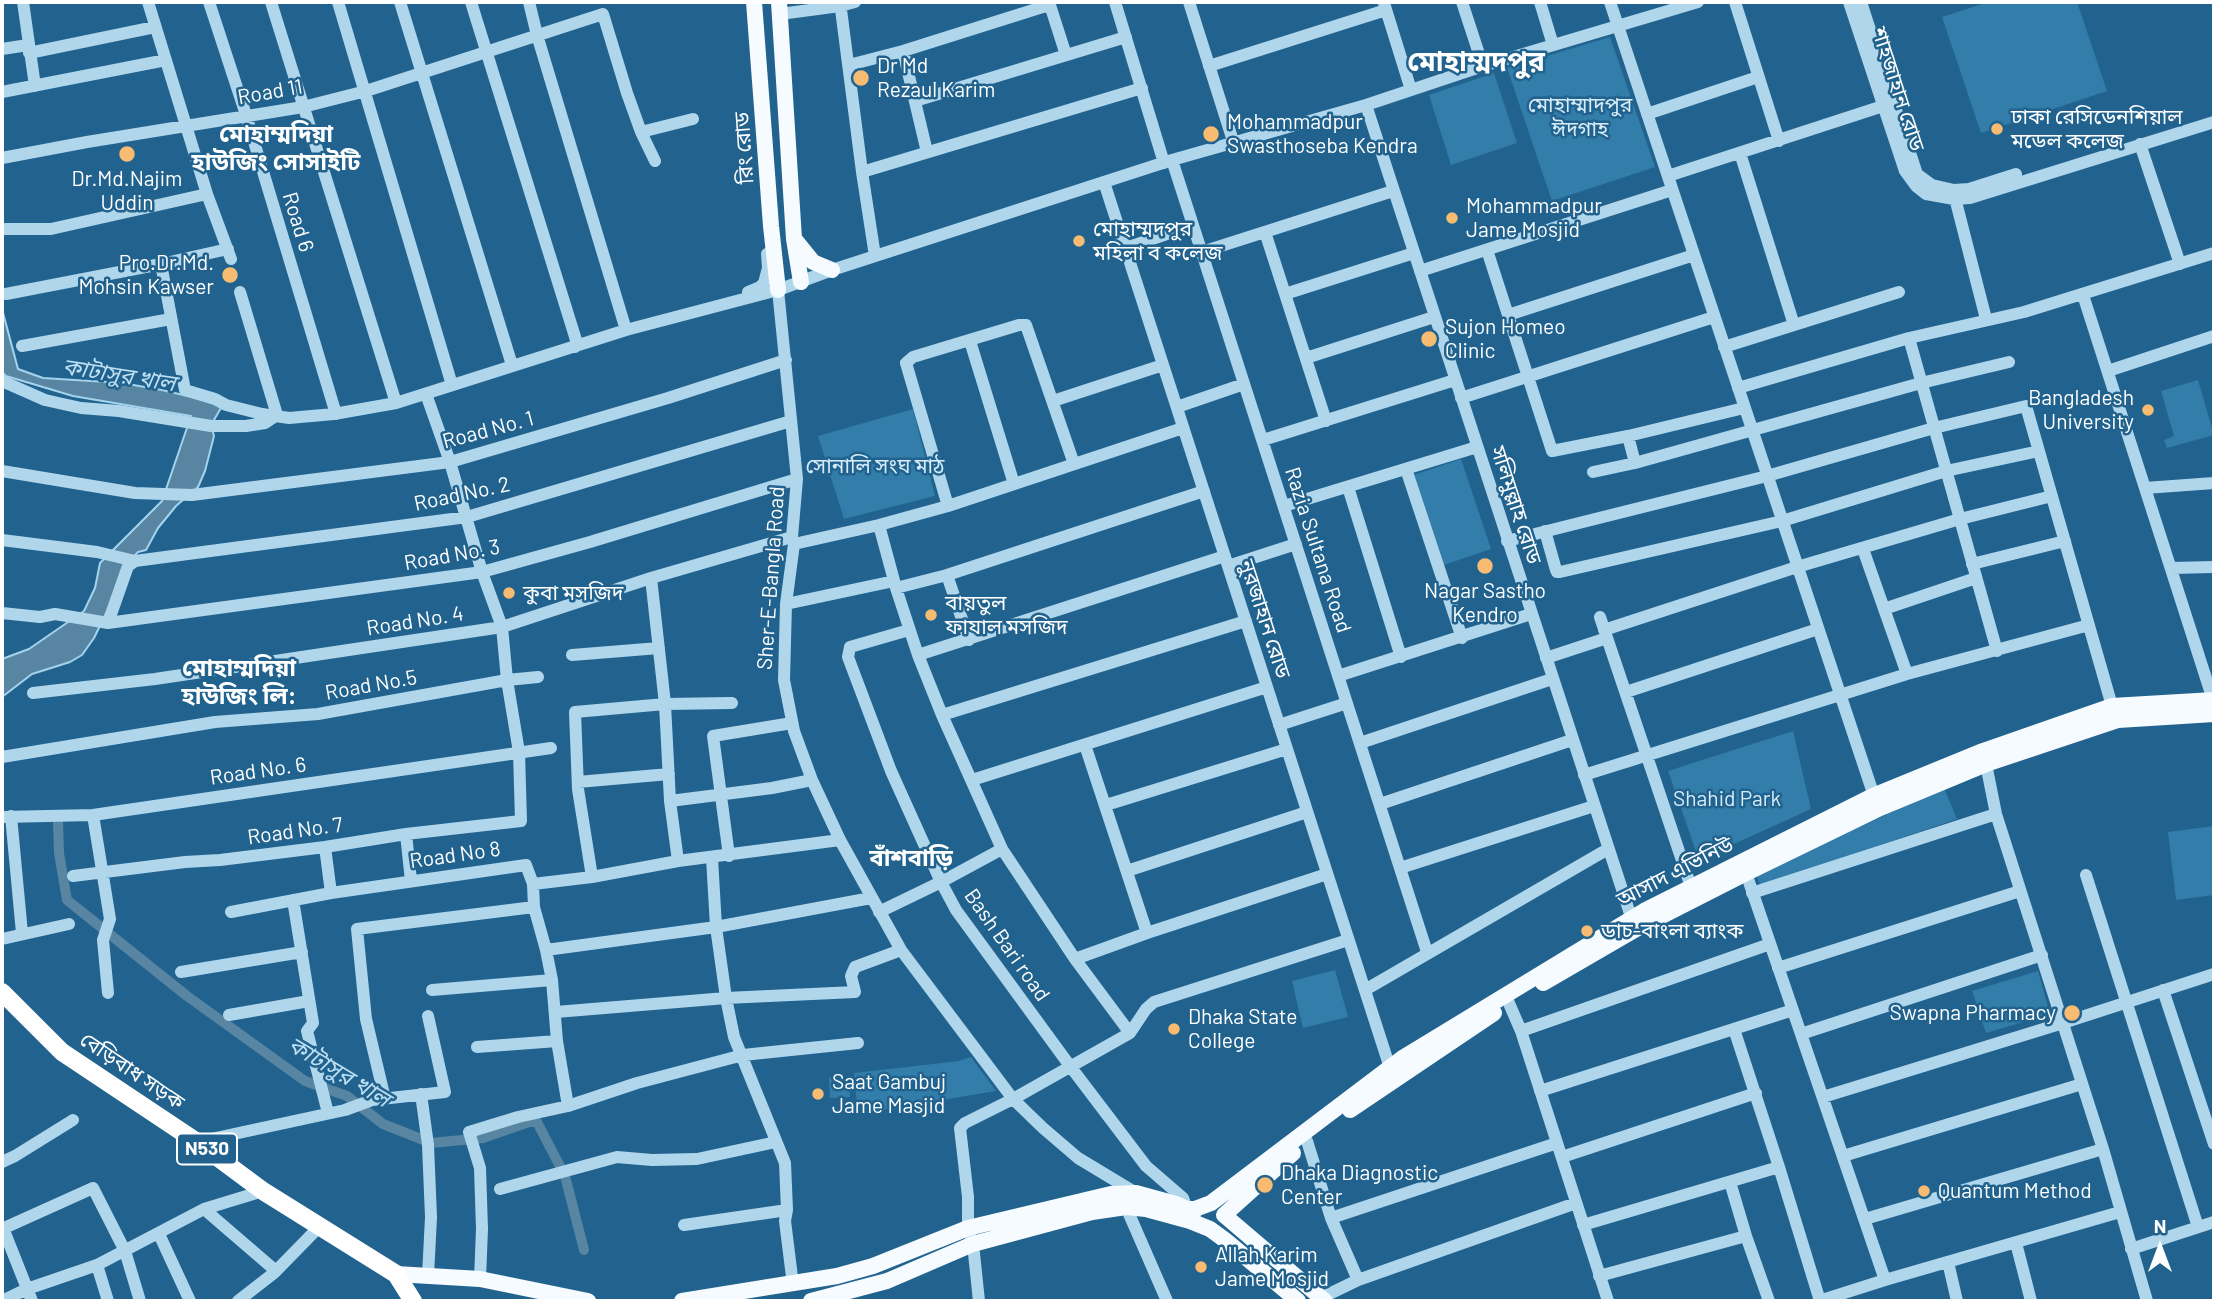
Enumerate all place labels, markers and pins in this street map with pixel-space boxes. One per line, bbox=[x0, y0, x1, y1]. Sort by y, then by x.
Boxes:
place label: Dr Md Rezaul Karim bbox=[877, 53, 995, 103]
marker: Dr Md Rezaul Karim bbox=[851, 68, 871, 88]
place label: ঢাকা রেসিডেনশিয়াল মডেল কলেজ bbox=[2011, 104, 2183, 154]
place label: Mohammadpur Swasthoseba Kendra bbox=[1227, 109, 1418, 159]
marker: ঢাকা রেসিডেনশিয়াল মডেল কলেজ bbox=[1989, 121, 2005, 137]
marker: Mohammadpur Swasthoseba Kendra bbox=[1201, 124, 1221, 144]
marker: Dr.Md.Najim Uddin bbox=[117, 144, 137, 164]
place label: Dr.Md.Najim Uddin bbox=[72, 166, 182, 216]
place label: Mohammadpur Jame Mosjid bbox=[1466, 193, 1602, 243]
marker: Mohammadpur Jame Mosjid bbox=[1444, 210, 1460, 226]
place label: মোহাম্মদপুর মহিলা ব কলেজ bbox=[1093, 216, 1222, 266]
marker: মোহাম্মদপুর মহিলা ব কলেজ bbox=[1071, 233, 1087, 249]
place label: Pro.Dr.Md. Mohsin Kawser bbox=[78, 250, 214, 300]
marker: Pro.Dr.Md. Mohsin Kawser bbox=[220, 265, 240, 285]
place label: Sujon Homeo Clinic bbox=[1445, 314, 1566, 364]
marker: Sujon Homeo Clinic bbox=[1419, 329, 1439, 349]
place label: Bangladesh University bbox=[2028, 385, 2134, 435]
marker: Bangladesh University bbox=[2140, 402, 2156, 418]
marker: Nagar Sastho Kendro bbox=[1475, 556, 1495, 576]
place label: Nagar Sastho Kendro bbox=[1424, 578, 1546, 628]
place label: কুবা মসজিদ bbox=[523, 580, 623, 606]
marker: কুবা মসজিদ bbox=[501, 585, 517, 601]
place label: বায়তুল ফাযাল মসজিদ bbox=[945, 590, 1068, 640]
marker: বায়তুল ফাযাল মসজিদ bbox=[923, 607, 939, 623]
place label: ডাচ-বাংলা ব্যাংক bbox=[1601, 918, 1743, 944]
marker: ডাচ-বাংলা ব্যাংক bbox=[1579, 923, 1595, 939]
place label: Swapna Pharmacy bbox=[1890, 1000, 2056, 1026]
marker: Swapna Pharmacy bbox=[2062, 1003, 2082, 1023]
place label: Dhaka State College bbox=[1188, 1004, 1297, 1054]
marker: Dhaka State College bbox=[1166, 1021, 1182, 1037]
place label: Saat Gambuj Jame Masjid bbox=[832, 1069, 946, 1119]
marker: Saat Gambuj Jame Masjid bbox=[810, 1086, 826, 1102]
place label: Dhaka Diagnostic Center bbox=[1281, 1160, 1438, 1210]
marker: Dhaka Diagnostic Center bbox=[1255, 1175, 1275, 1195]
place label: Quantum Method bbox=[1938, 1178, 2092, 1204]
marker: Quantum Method bbox=[1916, 1183, 1932, 1199]
place label: Allah Karim Jame Mosjid bbox=[1215, 1242, 1329, 1292]
marker: Allah Karim Jame Mosjid bbox=[1193, 1259, 1209, 1275]

